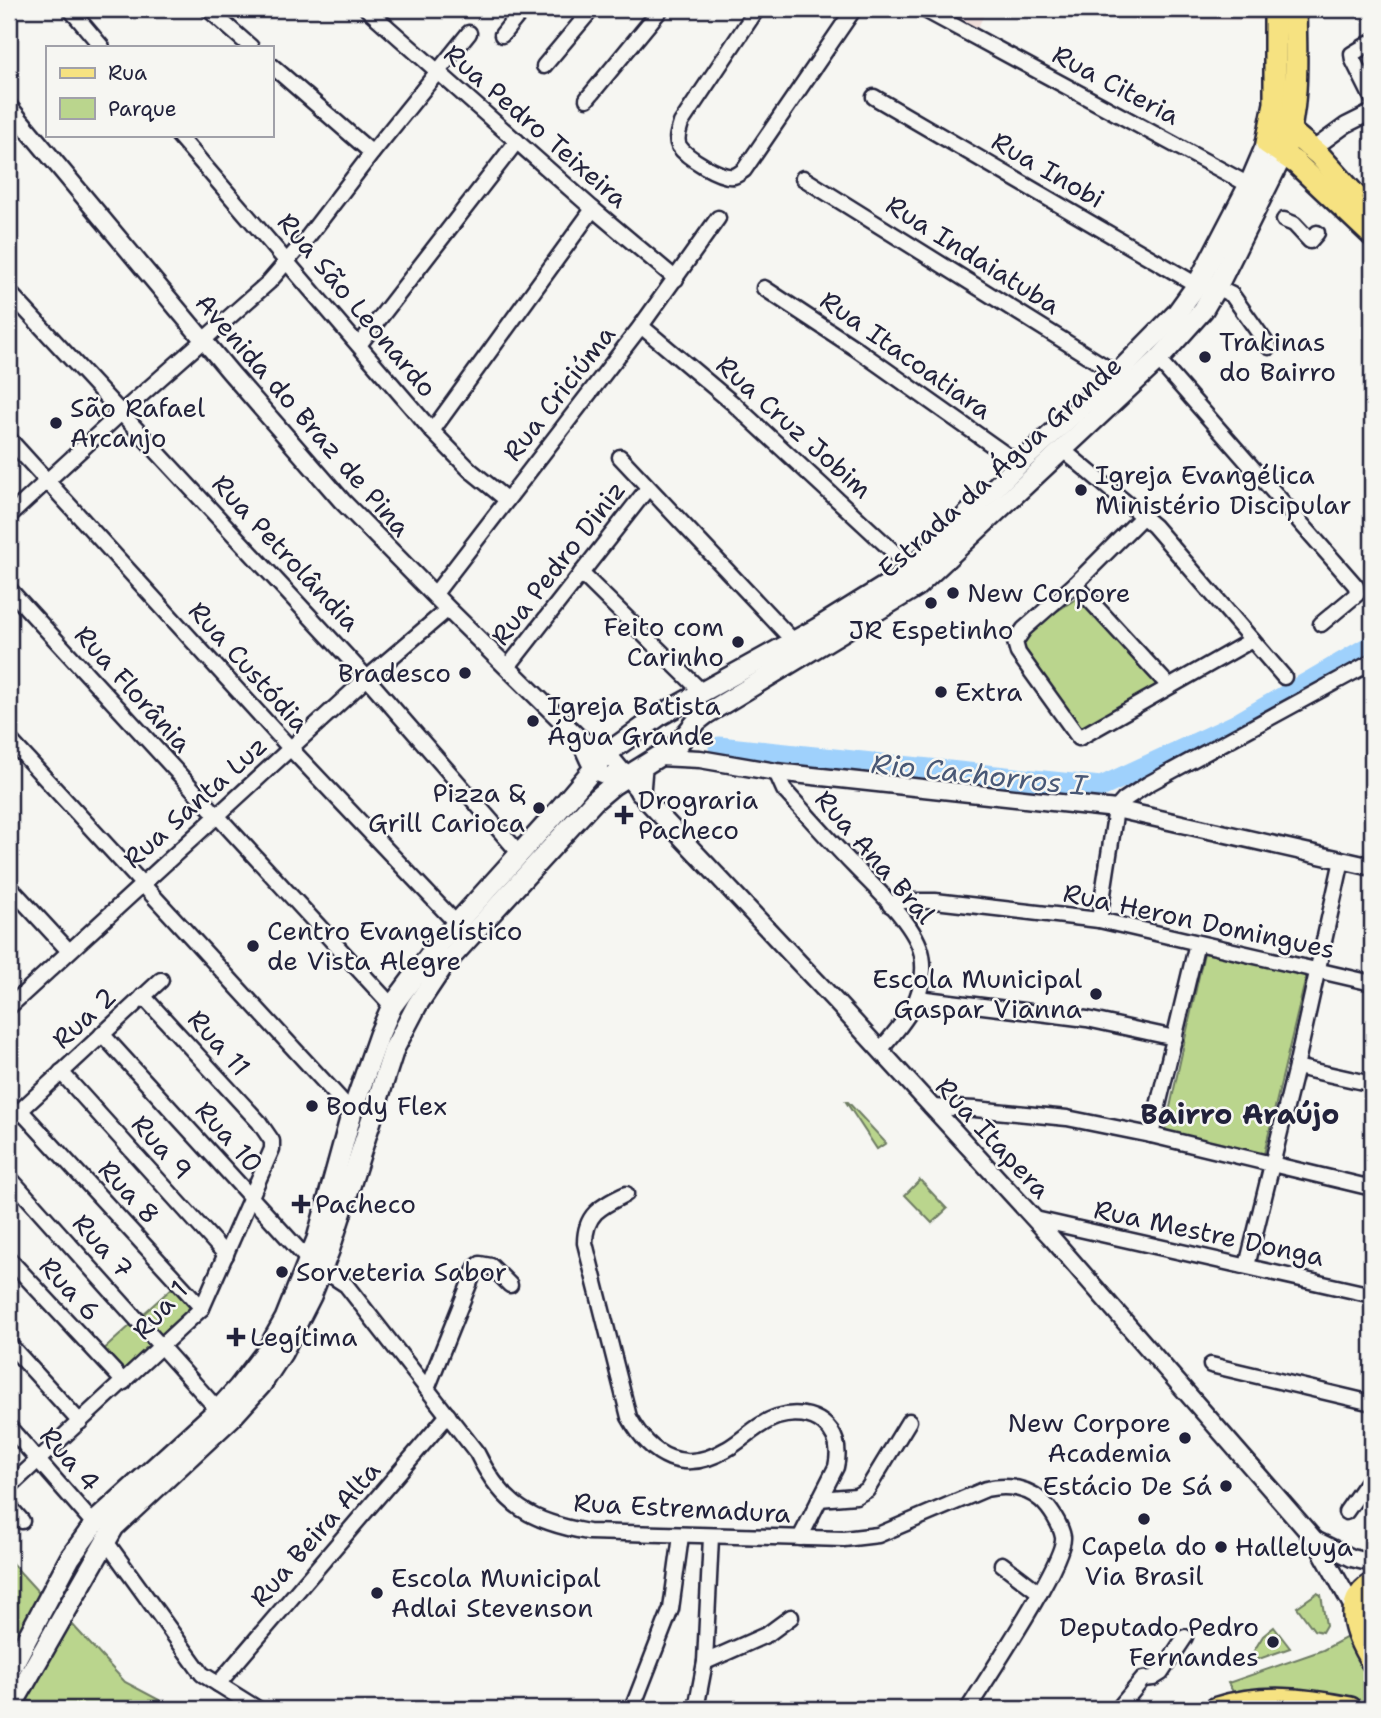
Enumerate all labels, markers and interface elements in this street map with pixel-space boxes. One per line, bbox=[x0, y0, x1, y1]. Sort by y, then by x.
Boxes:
street label: Rua Pedro Teixeira bbox=[437, 36, 636, 215]
street label: Rua Citeria bbox=[1046, 36, 1186, 133]
legend bbox=[46, 46, 273, 136]
text: Rua bbox=[108, 59, 147, 87]
text: Parque bbox=[108, 95, 177, 123]
street label: Rua Inobi bbox=[986, 123, 1111, 216]
street label: Rua Indaiatuba bbox=[880, 187, 1067, 322]
street label: Rua São Leonardo bbox=[270, 205, 445, 404]
street label: Rua Itacoatiara bbox=[813, 282, 999, 427]
street label: Avenida do Braz de Pina bbox=[188, 286, 419, 544]
street label: Rua Criciúma bbox=[495, 318, 623, 468]
place label: Trakinas do Bairro bbox=[1219, 324, 1336, 389]
street label: Rua Cruz Jobim bbox=[709, 347, 880, 506]
street label: Estrada da Água Grande bbox=[870, 348, 1129, 586]
marker: Trakinas do Bairro bbox=[1197, 349, 1213, 365]
place label: São Rafael Arcanjo bbox=[70, 390, 205, 455]
marker: São Rafael Arcanjo bbox=[48, 415, 64, 431]
place label: Igreja Evangélica Ministério Discipular bbox=[1095, 457, 1351, 522]
street label: Rua Petrolândia bbox=[205, 467, 368, 639]
street label: Rua Pedro Diniz bbox=[482, 473, 633, 652]
marker: Igreja Evangélica Ministério Discipular bbox=[1073, 482, 1089, 498]
place label: New Corpore bbox=[967, 575, 1130, 610]
marker: New Corpore bbox=[945, 585, 961, 601]
street label: Rua Custódia bbox=[181, 594, 318, 740]
marker: JR Espetinho bbox=[923, 595, 939, 611]
place label: Feito com Carinho bbox=[603, 609, 724, 674]
place label: JR Espetinho bbox=[848, 612, 1014, 647]
street label: Rua Florânia bbox=[67, 618, 200, 760]
marker: Feito com Carinho bbox=[730, 634, 746, 650]
place label: Bradesco bbox=[338, 655, 451, 690]
marker: Bradesco bbox=[457, 665, 473, 681]
place label: Extra bbox=[955, 674, 1023, 709]
marker: Extra bbox=[933, 684, 949, 700]
place label: Igreja Batista Água Grande bbox=[547, 688, 721, 753]
marker: Igreja Batista Água Grande bbox=[525, 713, 541, 729]
street label: Rua Santa Luz bbox=[115, 728, 274, 876]
water label: Rio Cachorros I bbox=[870, 744, 1090, 804]
place label: Pizza & Grill Carioca bbox=[368, 775, 526, 840]
place label: Drograria Pacheco bbox=[638, 782, 758, 847]
street label: Rua Ana Bral bbox=[808, 782, 943, 931]
marker: Pizza & Grill Carioca bbox=[531, 800, 547, 816]
marker: Drograria Pacheco bbox=[616, 807, 632, 823]
street label: Rua Heron Domingues bbox=[1060, 875, 1338, 966]
place label: Centro Evangelístico de Vista Alegre bbox=[267, 913, 523, 978]
marker: Centro Evangelístico de Vista Alegre bbox=[245, 938, 261, 954]
place label: Escola Municipal Gaspar Vianna bbox=[872, 961, 1082, 1026]
street label: Rua 2 bbox=[44, 979, 123, 1056]
marker: Escola Municipal Gaspar Vianna bbox=[1088, 986, 1104, 1002]
street label: Rua 11 bbox=[180, 1002, 258, 1083]
street label: Rua Itapera bbox=[928, 1070, 1058, 1206]
place label: Body Flex bbox=[326, 1088, 447, 1123]
street label: Rua 10 bbox=[188, 1093, 271, 1180]
district label: Bairro Araújo bbox=[1141, 1095, 1339, 1133]
marker: Body Flex bbox=[304, 1098, 320, 1114]
street label: Rua 9 bbox=[124, 1107, 201, 1186]
street label: Rua 8 bbox=[91, 1152, 168, 1231]
place label: Pacheco bbox=[315, 1186, 416, 1221]
street label: Rua Mestre Donga bbox=[1091, 1191, 1327, 1274]
marker: Pacheco bbox=[293, 1196, 309, 1212]
street label: Rua 7 bbox=[65, 1206, 142, 1285]
street label: Rua 6 bbox=[32, 1249, 109, 1328]
place label: Sorveteria Sabor bbox=[296, 1254, 507, 1289]
marker: Sorveteria Sabor bbox=[274, 1264, 290, 1280]
street label: Rua 1 bbox=[124, 1273, 195, 1347]
place label: Legítima bbox=[250, 1319, 357, 1354]
marker: Legítima bbox=[228, 1329, 244, 1345]
place label: New Corpore Academia bbox=[1008, 1405, 1171, 1470]
street label: Rua 4 bbox=[32, 1419, 108, 1499]
marker: New Corpore Academia bbox=[1177, 1430, 1193, 1446]
street label: Rua Beira Alta bbox=[242, 1453, 388, 1614]
place label: Estácio De Sá bbox=[1042, 1468, 1212, 1503]
marker: Estácio De Sá bbox=[1218, 1478, 1234, 1494]
street label: Rua Estremadura bbox=[572, 1484, 792, 1531]
marker: Capela do Via Brasil bbox=[1136, 1511, 1152, 1527]
place label: Capela do Via Brasil bbox=[1081, 1528, 1207, 1593]
place label: Halleluya bbox=[1235, 1529, 1353, 1564]
marker: Halleluya bbox=[1213, 1539, 1229, 1555]
place label: Escola Municipal Adlai Stevenson bbox=[391, 1560, 601, 1625]
marker: Escola Municipal Adlai Stevenson bbox=[369, 1585, 385, 1601]
place label: Deputado Pedro Fernandes bbox=[1059, 1609, 1259, 1674]
marker: Deputado Pedro Fernandes bbox=[1265, 1634, 1281, 1650]

